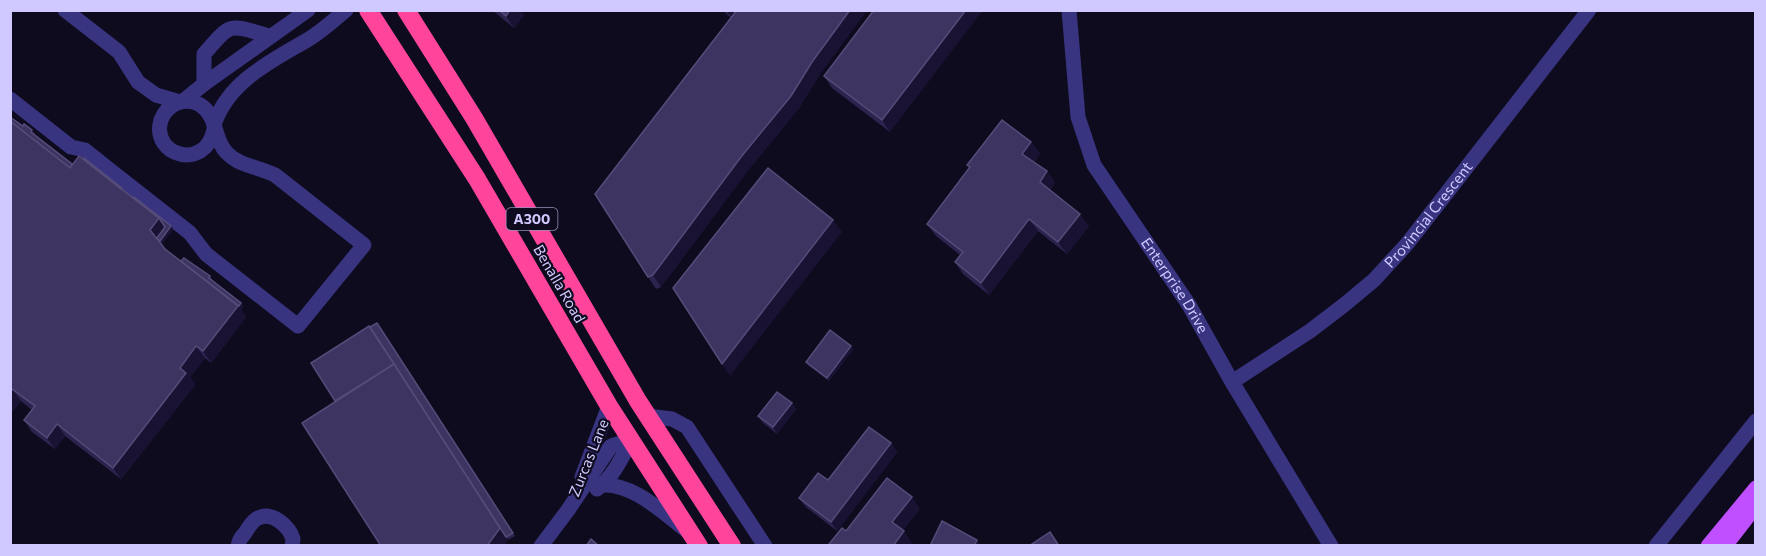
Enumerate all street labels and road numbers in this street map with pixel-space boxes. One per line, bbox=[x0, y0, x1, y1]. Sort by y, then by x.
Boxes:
street label: Provincial Crescent bbox=[1380, 158, 1476, 271]
road number: A300 bbox=[506, 208, 558, 230]
street label: Enterprise Drive bbox=[1138, 234, 1213, 336]
street label: Benalla Road bbox=[530, 241, 590, 326]
street label: Zurcas Lane bbox=[564, 416, 612, 499]

